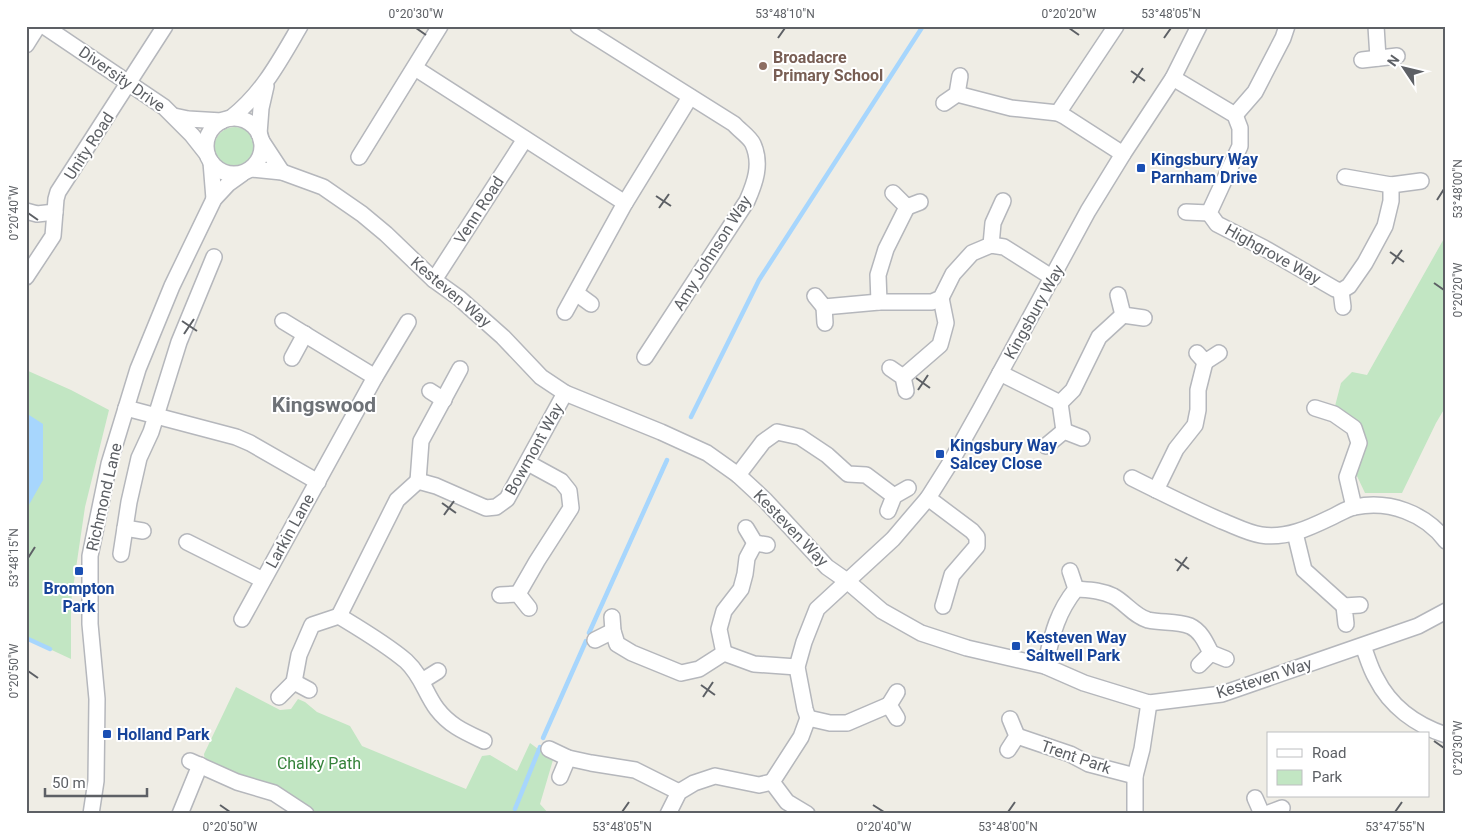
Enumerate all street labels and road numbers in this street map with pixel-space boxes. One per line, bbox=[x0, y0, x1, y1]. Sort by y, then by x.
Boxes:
street label: Diversity Drive bbox=[75, 42, 169, 116]
street label: Unity Road bbox=[60, 109, 118, 183]
street label: Venn Road bbox=[450, 173, 508, 247]
street label: Amy Johnson Way bbox=[669, 192, 755, 314]
street label: Highgrove Way bbox=[1222, 220, 1325, 288]
street label: Kesteven Way bbox=[407, 253, 495, 331]
street label: Kingsbury Way bbox=[1000, 261, 1068, 363]
street label: Bowmont Way bbox=[501, 399, 567, 498]
street label: Richmond Lane bbox=[82, 441, 126, 553]
street label: Kesteven Way bbox=[750, 486, 833, 571]
street label: Larkin Lane bbox=[262, 490, 318, 572]
street label: Kesteven Way bbox=[1214, 654, 1315, 702]
street label: Trent Park bbox=[1038, 736, 1114, 778]

